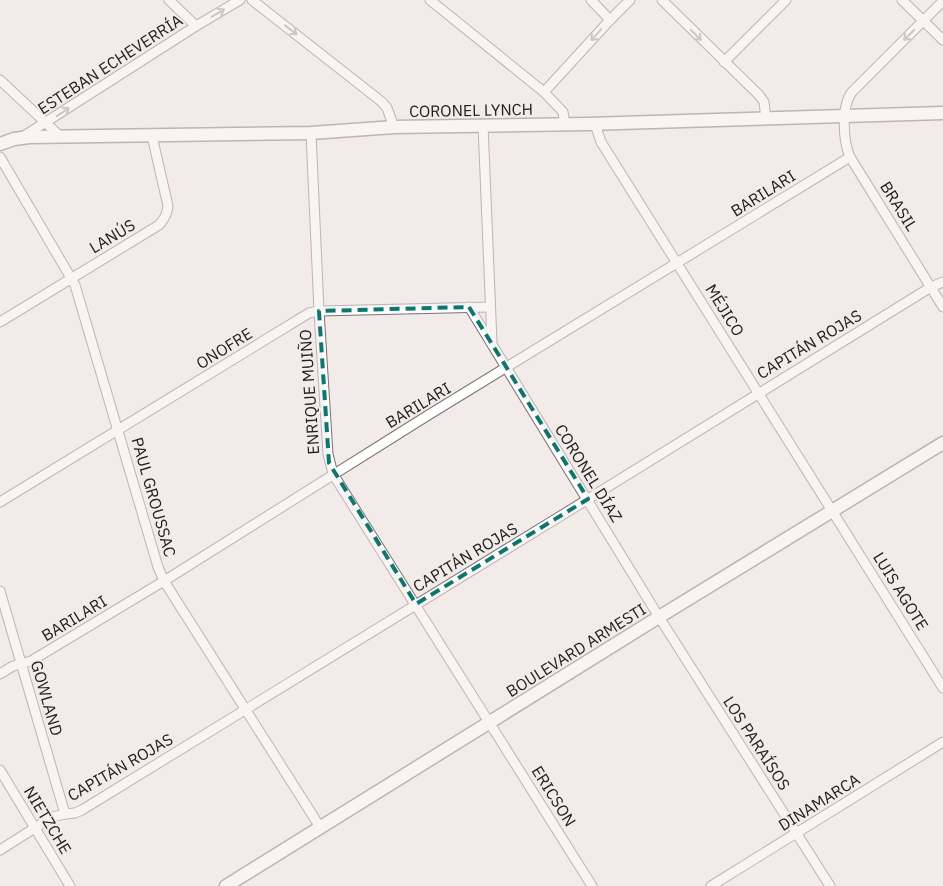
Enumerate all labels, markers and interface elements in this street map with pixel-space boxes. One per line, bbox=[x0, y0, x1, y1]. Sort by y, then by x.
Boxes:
one-way arrow bbox=[211, 7, 225, 17]
street label: ESTEBAN ECHEVERRÍA bbox=[33, 9, 186, 118]
one-way arrow bbox=[284, 25, 297, 36]
one-way arrow bbox=[591, 28, 602, 41]
one-way arrow bbox=[690, 28, 702, 40]
one-way arrow bbox=[903, 29, 915, 42]
street label: CORONEL LYNCH bbox=[409, 99, 533, 121]
one-way arrow bbox=[56, 107, 70, 117]
street label: BARILARI bbox=[727, 165, 799, 221]
street label: BRASIL bbox=[876, 178, 922, 234]
street label: LANÚS bbox=[85, 214, 139, 257]
street label: MÉJICO bbox=[701, 280, 750, 340]
street label: CAPITÁN ROJAS bbox=[753, 304, 865, 383]
street label: ONOFRE bbox=[192, 323, 256, 373]
street label: ENRIQUE MUIÑO bbox=[295, 329, 323, 455]
street label: BARILARI bbox=[382, 378, 454, 432]
street label: CORONEL DÍAZ bbox=[551, 420, 628, 526]
street label: PAUL GROUSSAC bbox=[127, 435, 181, 559]
street label: CAPITÁN ROJAS bbox=[409, 517, 521, 596]
street label: LUIS AGOTE bbox=[869, 548, 933, 634]
street label: BARILARI bbox=[38, 591, 110, 645]
street label: BOULEVARD ARMESTI bbox=[502, 599, 650, 701]
street label: GOWLAND bbox=[27, 658, 67, 738]
street label: LOS PARAÍSOS bbox=[719, 692, 796, 794]
street label: CAPITÁN ROJAS bbox=[63, 728, 176, 805]
street label: ERICSON bbox=[528, 762, 580, 830]
street label: DINAMARCA bbox=[775, 769, 863, 835]
street label: NIETZCHE bbox=[20, 782, 76, 858]

